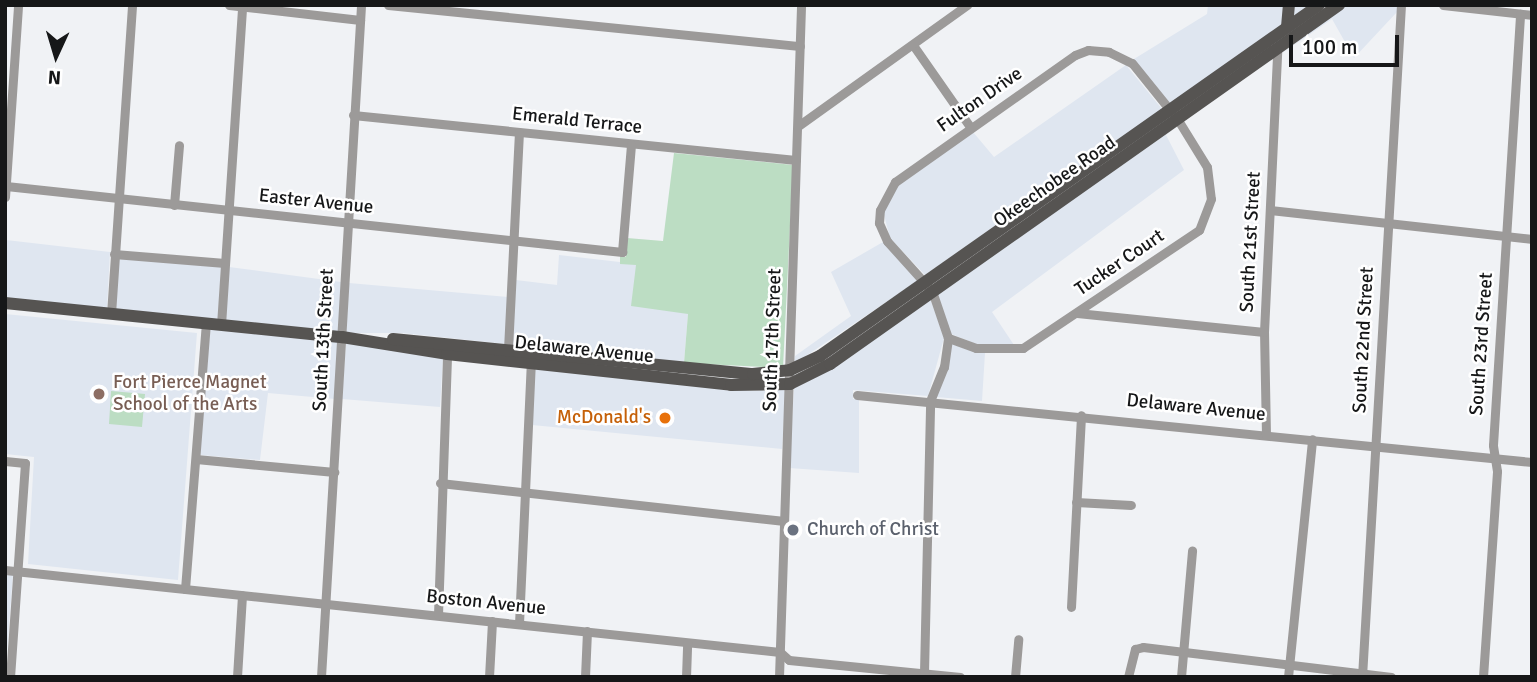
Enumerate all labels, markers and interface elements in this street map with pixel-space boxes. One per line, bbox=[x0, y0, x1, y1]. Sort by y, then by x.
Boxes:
north arrow bbox=[21, 21, 91, 91]
scale bar bbox=[1292, 21, 1402, 65]
text: 100 m bbox=[1302, 34, 1357, 60]
street label: Fulton Drive bbox=[933, 62, 1027, 138]
text: N bbox=[47, 65, 62, 89]
street label: Emerald Terrace bbox=[511, 103, 643, 139]
street label: Okeechobee Road bbox=[990, 131, 1120, 233]
street label: South 21st Street bbox=[1236, 171, 1266, 313]
street label: Easter Avenue bbox=[258, 185, 374, 219]
street label: Tucker Court bbox=[1071, 225, 1169, 301]
street label: South 22nd Street bbox=[1349, 266, 1379, 414]
street label: South 13th Street bbox=[309, 268, 339, 412]
street label: South 17th Street bbox=[759, 268, 787, 412]
street label: South 23rd Street bbox=[1466, 272, 1498, 416]
street label: Delaware Avenue bbox=[513, 331, 655, 369]
place label: Fort Pierce Magnet School of the Arts bbox=[113, 372, 267, 416]
marker: Fort Pierce Magnet School of the Arts bbox=[91, 386, 107, 402]
street label: Delaware Avenue bbox=[1125, 389, 1267, 427]
place label: McDonald's bbox=[557, 407, 651, 429]
marker: McDonald's bbox=[657, 410, 673, 426]
place label: Church of Christ bbox=[807, 519, 939, 541]
marker: Church of Christ bbox=[785, 522, 801, 538]
street label: Boston Avenue bbox=[425, 585, 547, 621]

